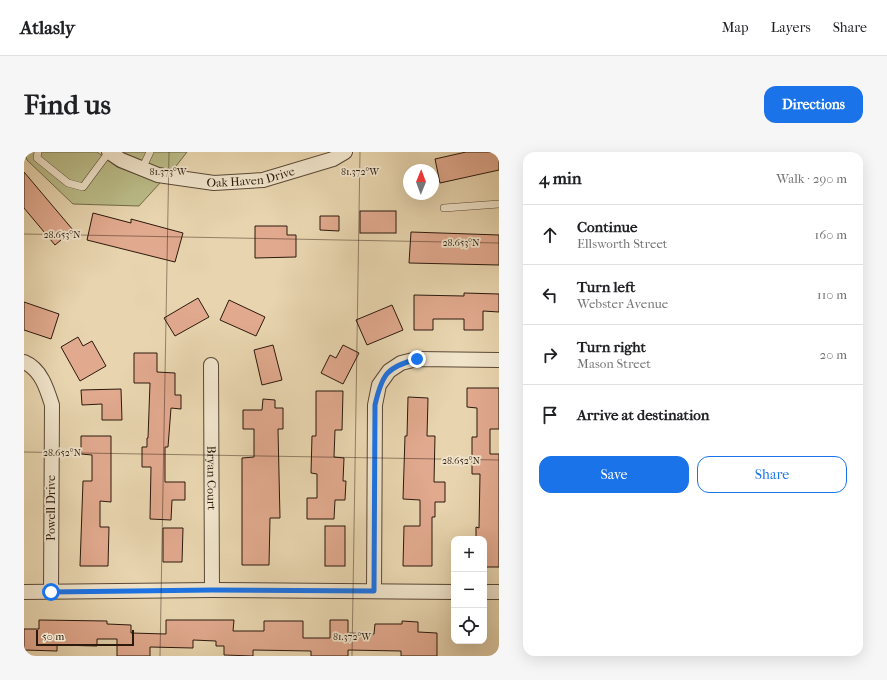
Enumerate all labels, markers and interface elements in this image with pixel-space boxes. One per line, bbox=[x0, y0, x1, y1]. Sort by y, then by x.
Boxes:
text: Atlasly bbox=[20, 17, 75, 39]
text: Map bbox=[722, 19, 749, 36]
text: Layers bbox=[771, 19, 811, 36]
text: Share bbox=[833, 19, 867, 36]
button: Directions bbox=[764, 86, 863, 123]
text: Find us bbox=[24, 88, 111, 121]
street label: Oak Haven Drive bbox=[206, 164, 296, 190]
north arrow bbox=[403, 164, 439, 200]
text: 81.373°W bbox=[149, 166, 188, 178]
text: 81.372°W bbox=[341, 166, 380, 178]
text: 4 min bbox=[539, 168, 582, 188]
text: Walk · 290 m bbox=[776, 171, 847, 186]
text: Continue bbox=[577, 218, 637, 236]
icon: ahead bbox=[539, 224, 561, 246]
text: 160 m bbox=[815, 227, 847, 242]
text: 28.653°N bbox=[43, 229, 81, 241]
text: Ellsworth Street bbox=[577, 236, 667, 251]
text: 28.653°N bbox=[442, 237, 480, 249]
text: Turn left bbox=[577, 278, 635, 296]
icon: left bbox=[539, 284, 561, 306]
text: 110 m bbox=[817, 287, 847, 302]
text: Webster Avenue bbox=[577, 296, 668, 311]
text: Turn right bbox=[577, 338, 646, 356]
icon: right bbox=[539, 344, 561, 366]
text: 20 m bbox=[820, 347, 847, 362]
route end bbox=[408, 350, 426, 368]
text: Mason Street bbox=[577, 356, 651, 371]
icon: arrive bbox=[539, 404, 561, 426]
text: Arrive at destination bbox=[577, 406, 709, 424]
street label: Bryan Court bbox=[204, 446, 219, 511]
text: 28.652°N bbox=[43, 447, 82, 459]
text: 28.652°N bbox=[442, 455, 481, 467]
button: Save bbox=[539, 456, 689, 493]
button: Share bbox=[697, 456, 847, 493]
street label: Powell Drive bbox=[44, 475, 58, 541]
map controls bbox=[451, 536, 487, 644]
button: + bbox=[451, 536, 487, 572]
button: − bbox=[451, 572, 487, 608]
route start bbox=[42, 583, 60, 601]
button: locate bbox=[451, 608, 487, 644]
scale bar bbox=[36, 628, 134, 647]
text: 50 m bbox=[42, 630, 64, 643]
text: 81.372°W bbox=[333, 631, 372, 643]

